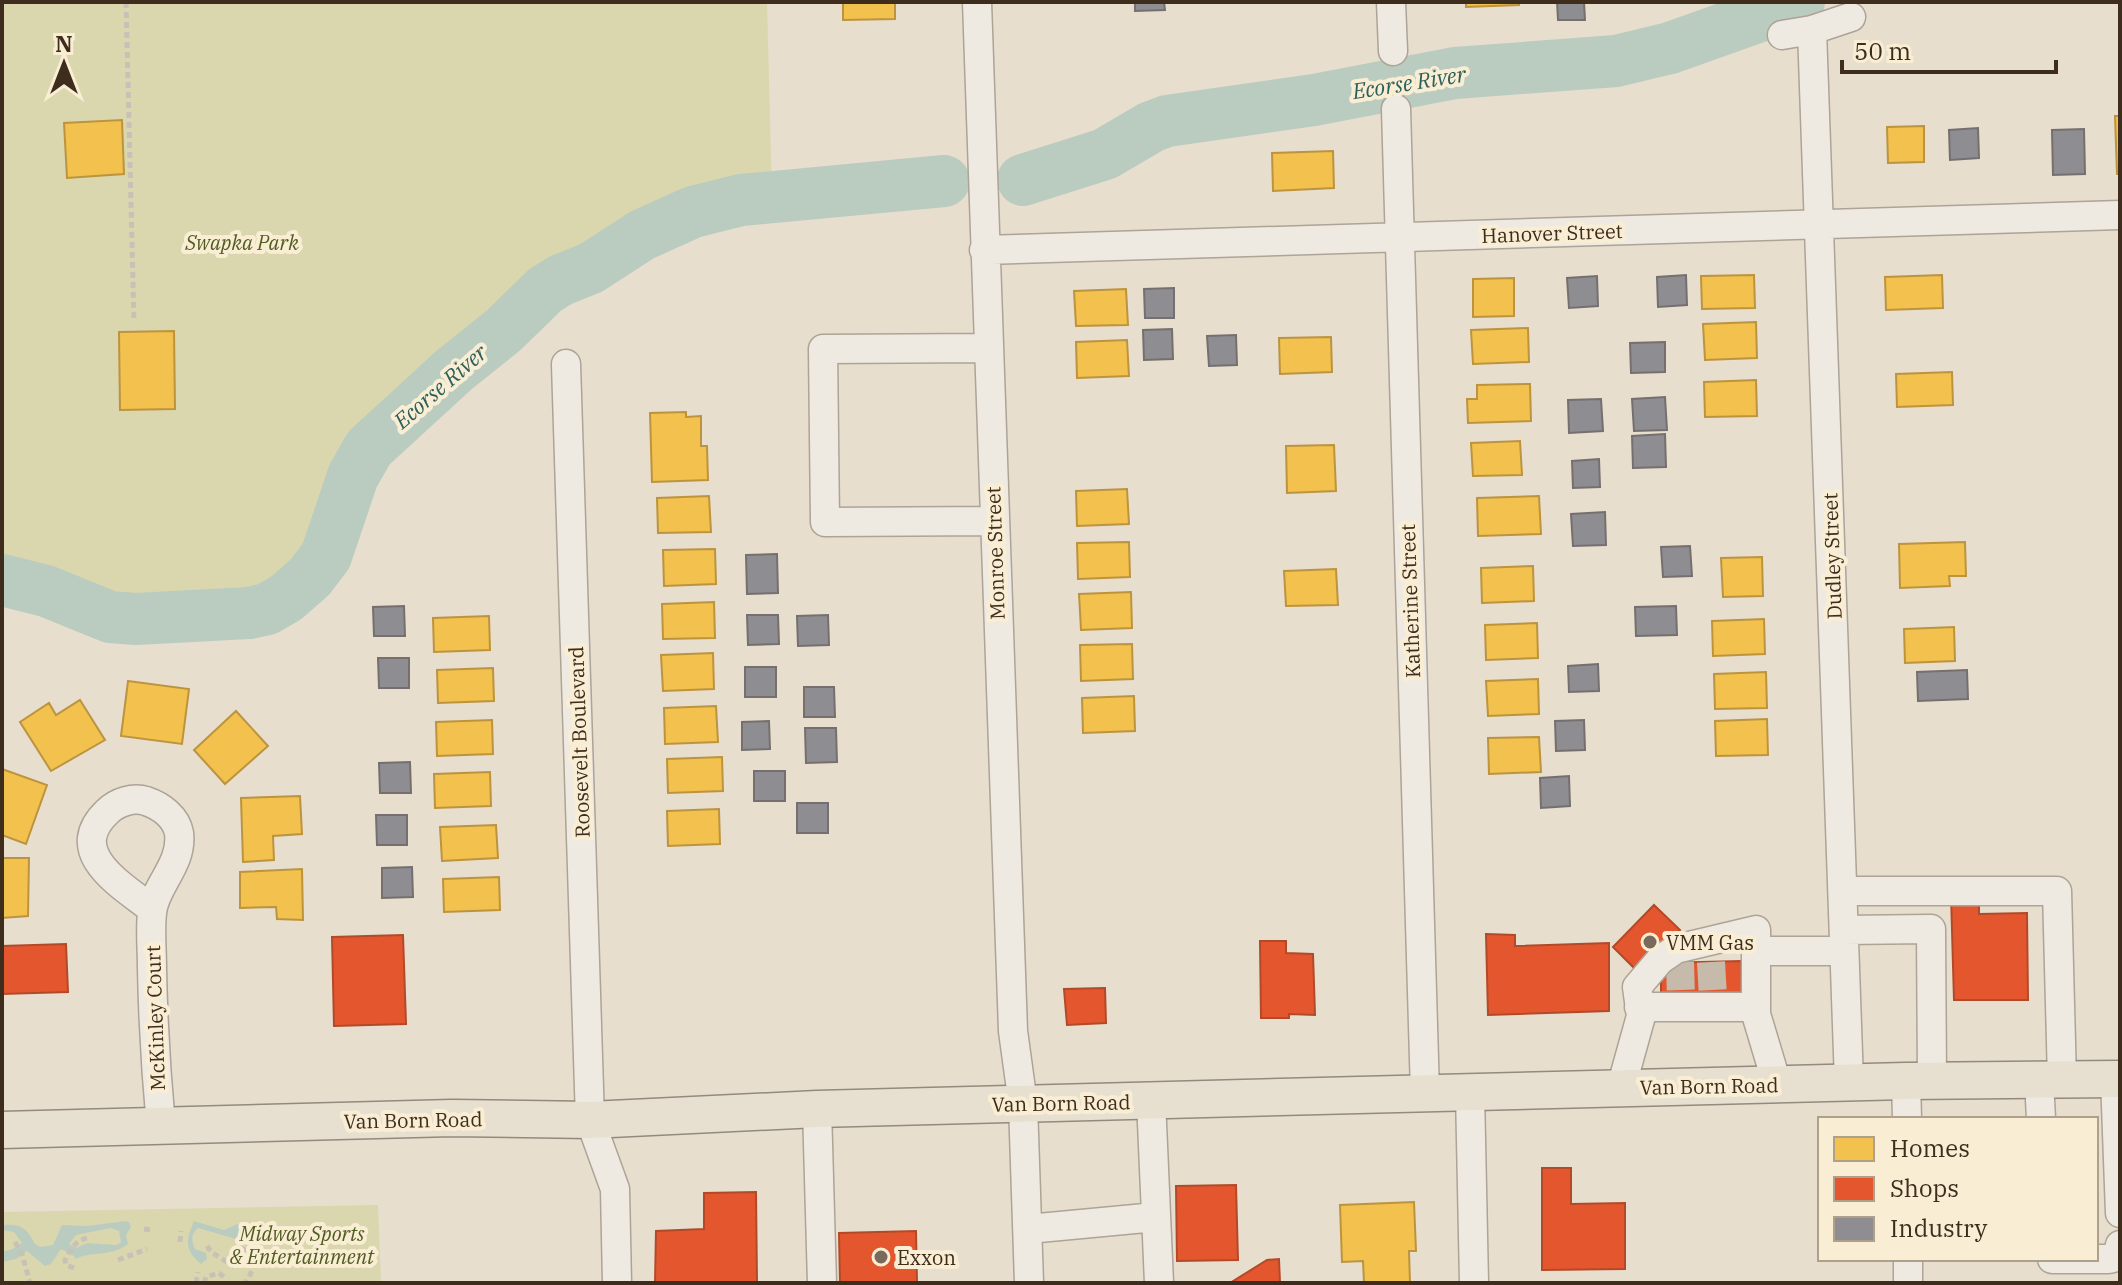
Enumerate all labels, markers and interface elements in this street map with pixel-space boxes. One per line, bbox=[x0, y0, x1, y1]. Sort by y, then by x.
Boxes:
north arrow bbox=[24, 24, 104, 104]
scale bar bbox=[1842, 24, 2056, 74]
text: N bbox=[55, 29, 73, 58]
text: 50 m bbox=[1854, 35, 1911, 67]
water label: Ecorse River bbox=[1349, 58, 1469, 105]
street label: Hanover Street bbox=[1481, 217, 1623, 249]
park label: Swapka Park bbox=[184, 229, 299, 256]
water label: Ecorse River bbox=[386, 337, 494, 435]
street label: Monroe Street bbox=[979, 486, 1011, 620]
street label: Dudley Street bbox=[1816, 492, 1848, 620]
street label: Katherine Street bbox=[1394, 523, 1426, 679]
street label: Roosevelt Boulevard bbox=[562, 646, 596, 838]
place label: VMM Gas bbox=[1666, 929, 1754, 956]
marker: VMM Gas bbox=[1641, 933, 1659, 951]
street label: McKinley Court bbox=[139, 945, 171, 1091]
street label: Van Born Road bbox=[1639, 1071, 1779, 1101]
street label: Van Born Road bbox=[991, 1088, 1131, 1118]
street label: Van Born Road bbox=[343, 1105, 483, 1135]
legend bbox=[1818, 1117, 2098, 1261]
text: Homes bbox=[1890, 1132, 1970, 1164]
text: Shops bbox=[1890, 1172, 1959, 1204]
text: Industry bbox=[1890, 1212, 1987, 1244]
park label: Midway Sports & Entertainment bbox=[230, 1220, 375, 1270]
place label: Exxon bbox=[897, 1244, 956, 1271]
marker: Exxon bbox=[872, 1248, 890, 1266]

